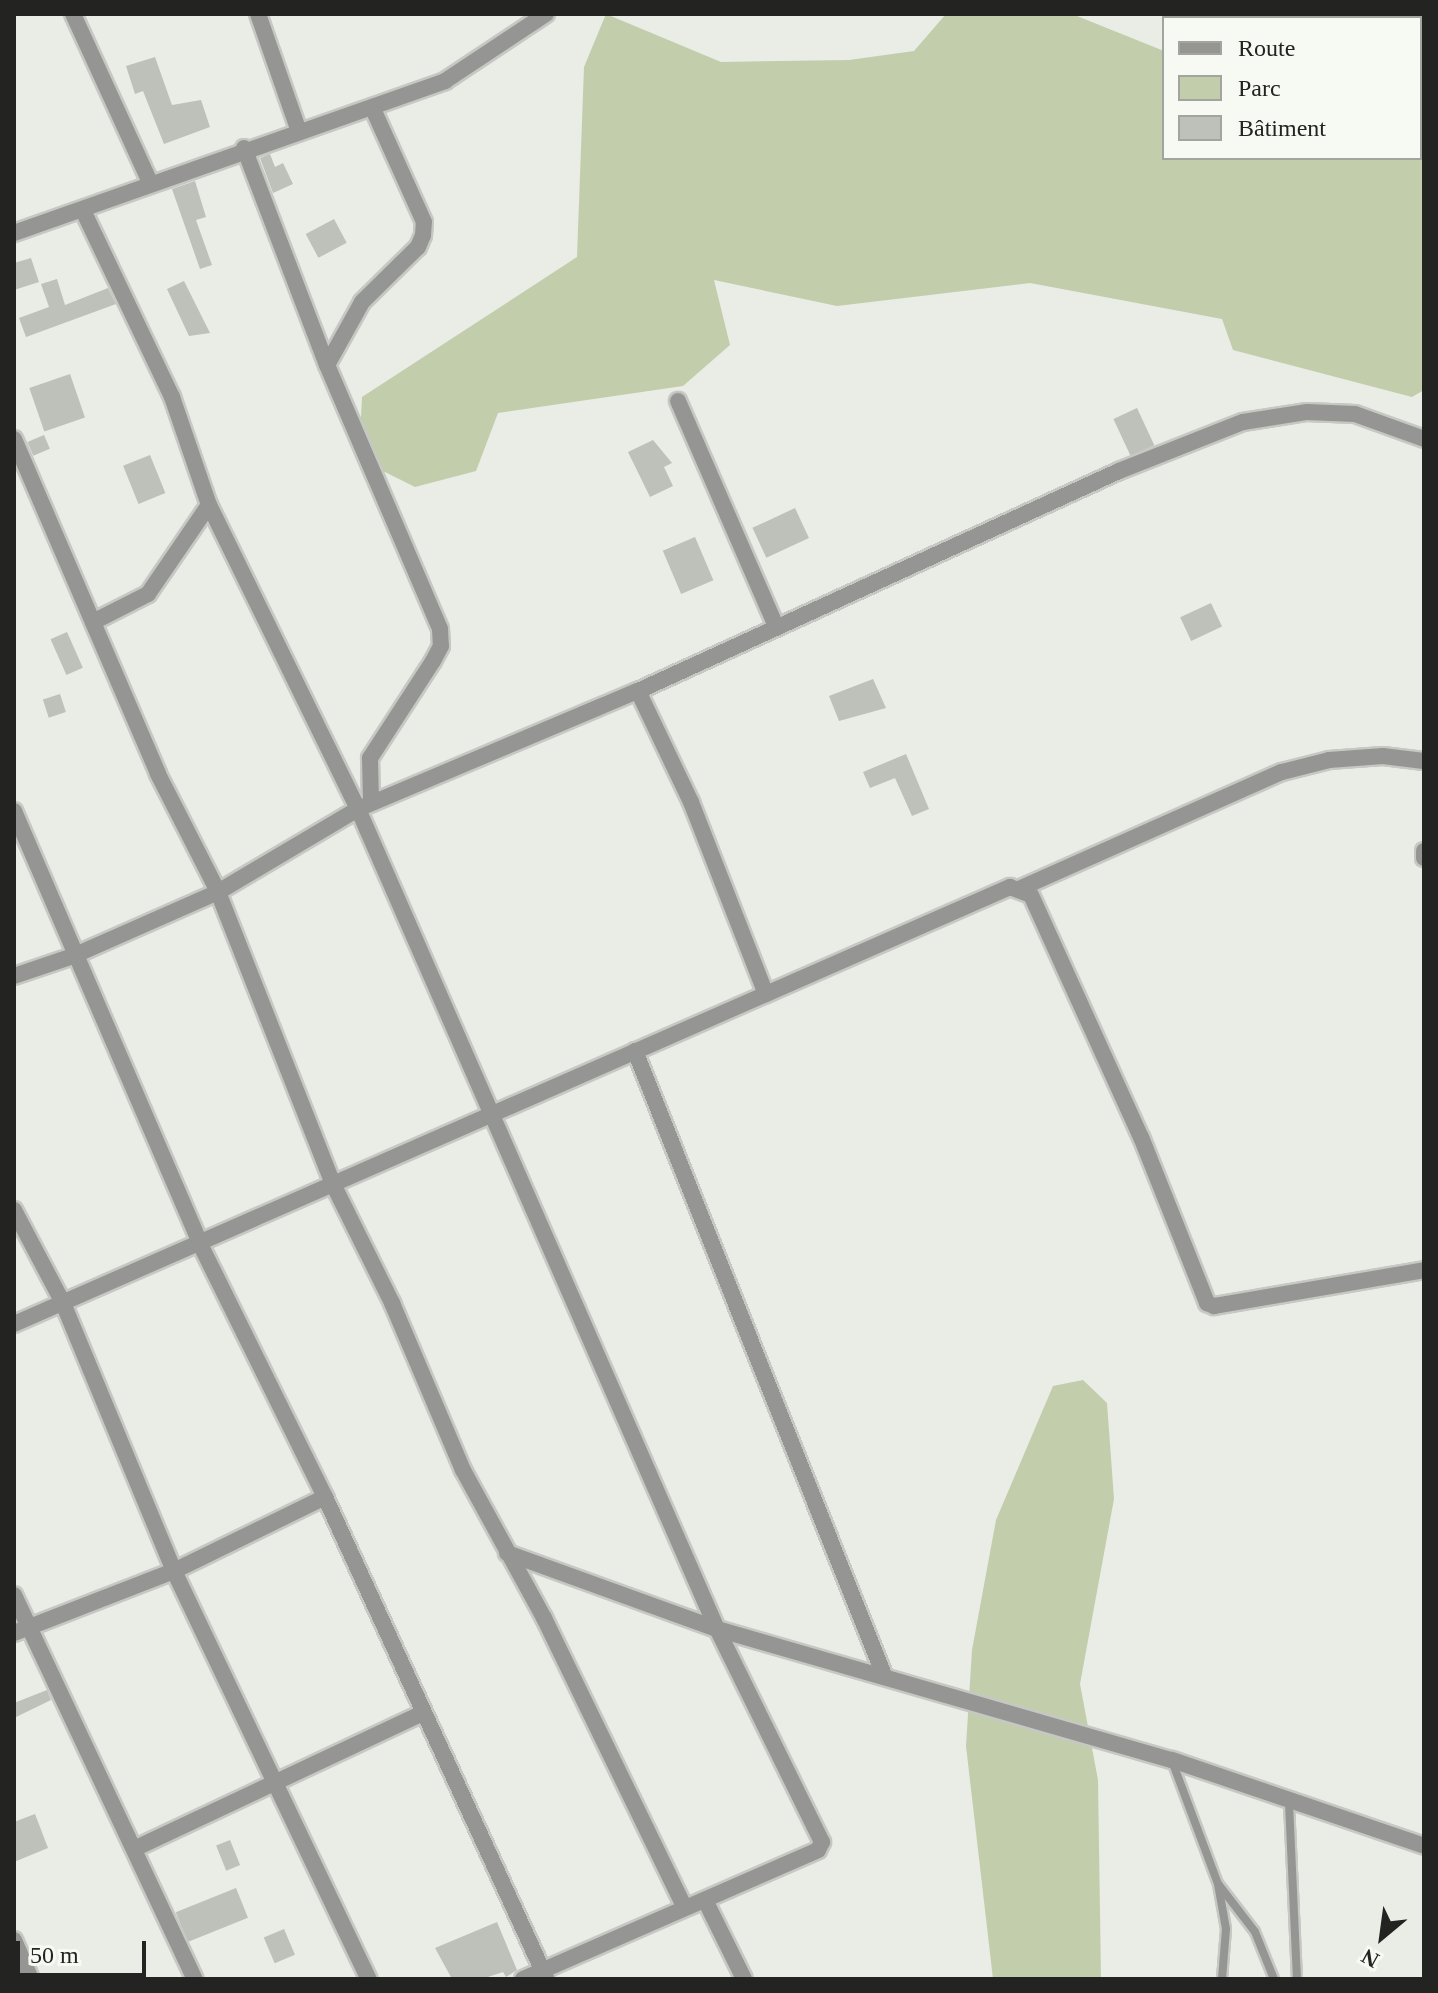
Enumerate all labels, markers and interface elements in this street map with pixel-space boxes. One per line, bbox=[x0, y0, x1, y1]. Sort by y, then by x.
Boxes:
legend bbox=[1162, 16, 1422, 160]
text: Route bbox=[1238, 35, 1295, 61]
text: Parc bbox=[1238, 75, 1281, 101]
text: Bâtiment bbox=[1238, 115, 1326, 141]
north arrow bbox=[1342, 1897, 1422, 1977]
scale bar bbox=[20, 1925, 150, 1975]
text: 50 m bbox=[30, 1942, 79, 1968]
text: N bbox=[1357, 1944, 1383, 1973]

